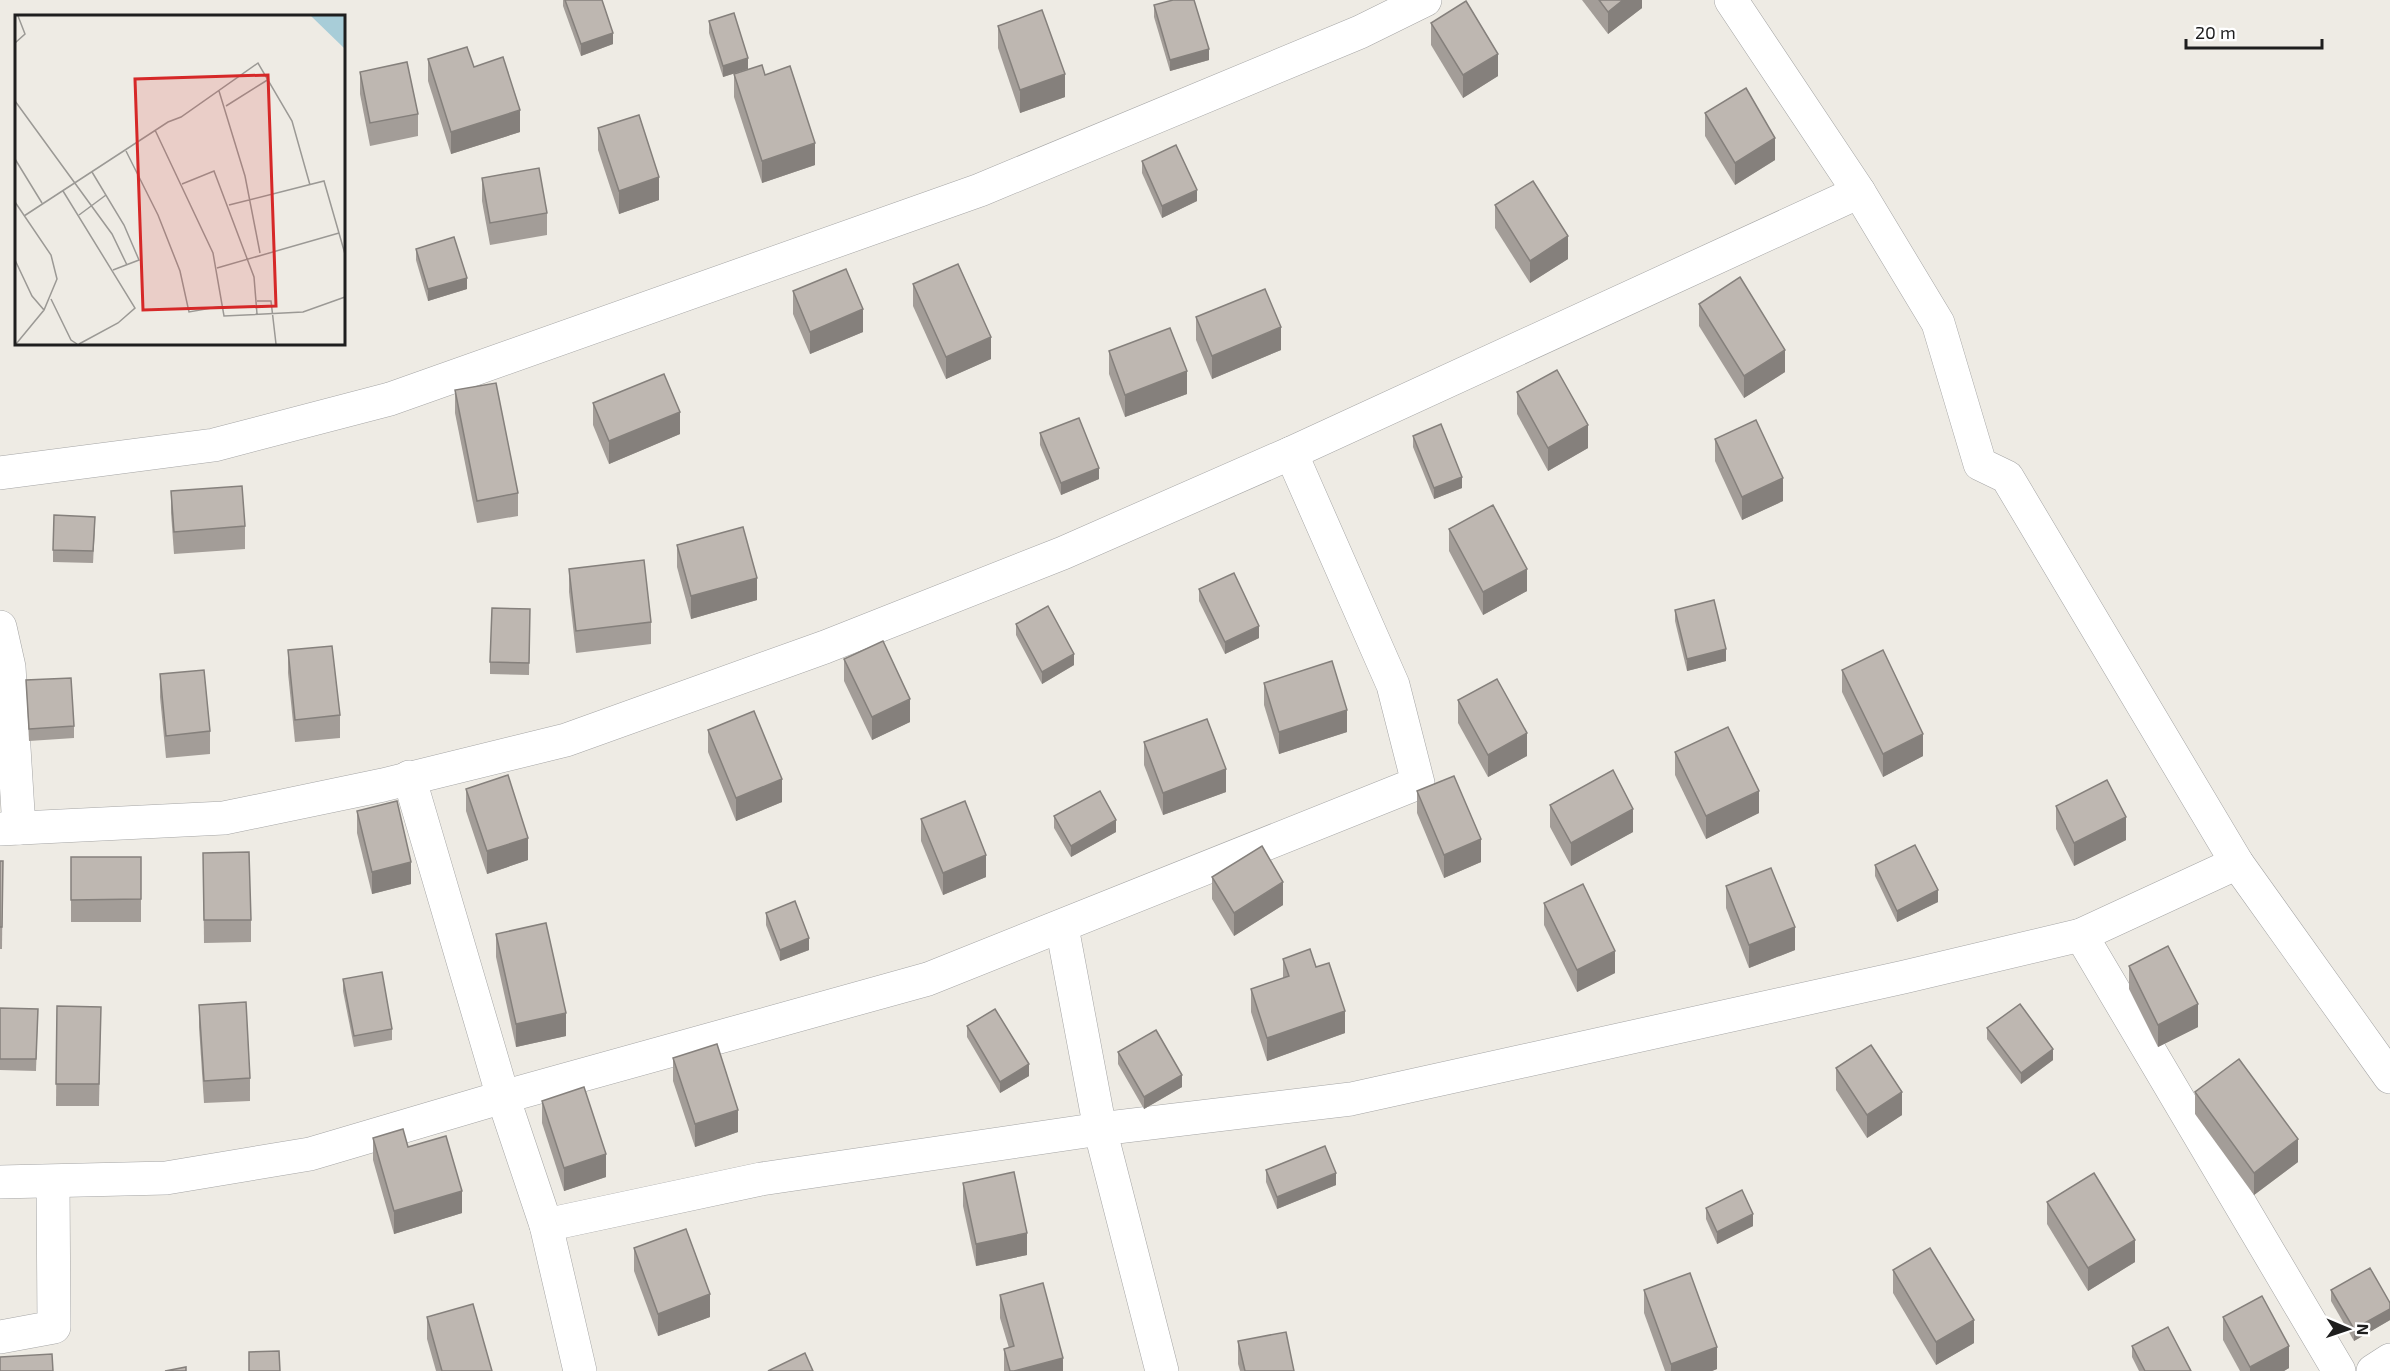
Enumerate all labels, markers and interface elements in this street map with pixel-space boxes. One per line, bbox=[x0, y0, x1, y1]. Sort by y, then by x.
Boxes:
scale bar bbox=[2186, 12, 2322, 50]
inset map bbox=[15, 15, 345, 345]
text: 20 m bbox=[2195, 21, 2236, 43]
north arrow bbox=[2318, 1299, 2378, 1359]
text: N bbox=[2354, 1323, 2373, 1336]

